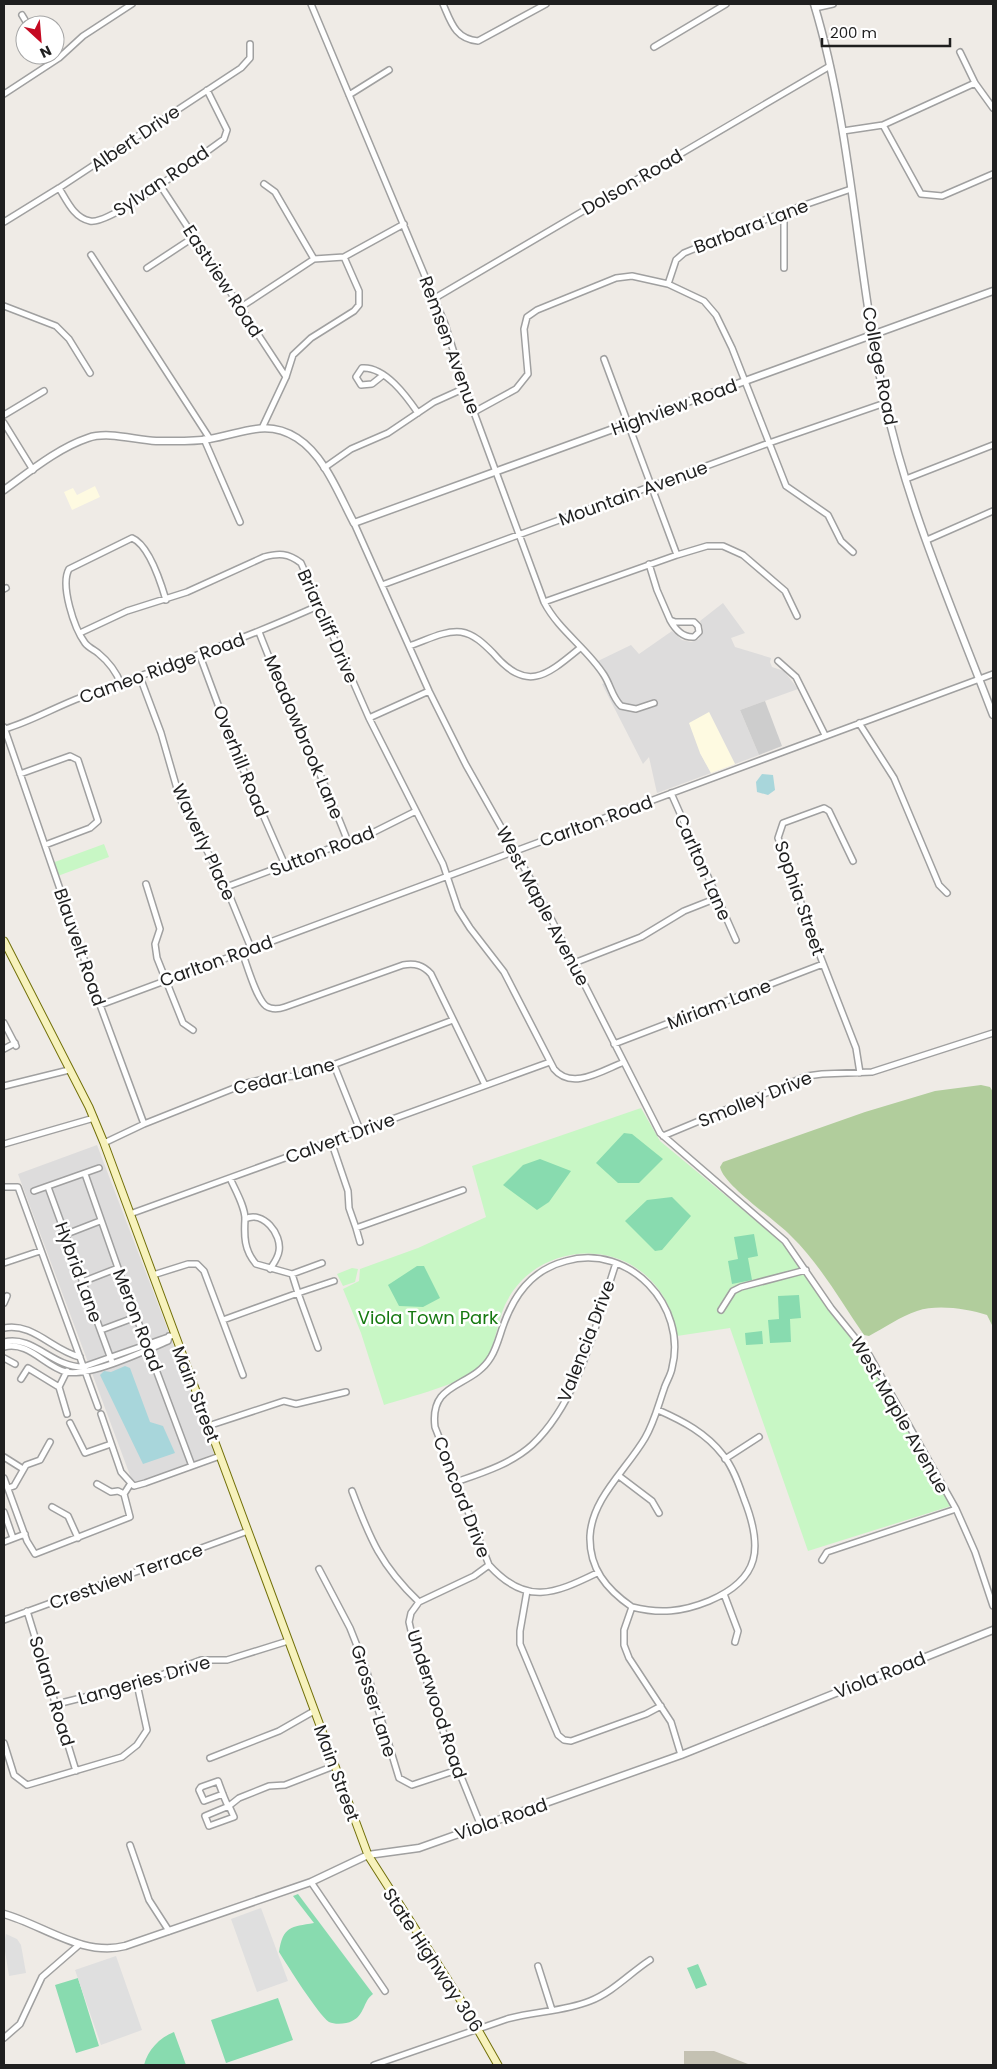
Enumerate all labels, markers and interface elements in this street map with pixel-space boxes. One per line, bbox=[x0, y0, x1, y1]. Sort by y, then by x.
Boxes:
north arrow bbox=[15, 15, 65, 65]
scale bar bbox=[822, 15, 950, 47]
text: 200 m bbox=[830, 22, 877, 43]
text: N bbox=[37, 40, 55, 63]
street label: Albert Drive bbox=[85, 99, 185, 177]
street label: Sylvan Road bbox=[108, 140, 214, 222]
street label: Dolson Road bbox=[577, 143, 687, 221]
street label: Barbara Lane bbox=[690, 193, 812, 259]
street label: Eastview Road bbox=[177, 220, 269, 342]
street label: Remsen Avenue bbox=[413, 273, 487, 417]
street label: College Road bbox=[856, 305, 904, 427]
street label: Highview Road bbox=[607, 373, 741, 441]
street label: Mountain Avenue bbox=[555, 454, 711, 532]
street label: Briarcliff Drive bbox=[292, 565, 364, 687]
street label: Cameo Ridge Road bbox=[76, 626, 248, 710]
street label: Meadowbrook Lane bbox=[258, 651, 350, 823]
street label: Overhill Road bbox=[207, 701, 275, 821]
street label: Waverly Place bbox=[166, 780, 242, 904]
street label: Carlton Road bbox=[536, 789, 656, 853]
street label: Carlton Lane bbox=[668, 810, 738, 924]
street label: Sutton Road bbox=[266, 820, 378, 882]
street label: West Maple Avenue bbox=[490, 822, 596, 990]
street label: Sophia Street bbox=[769, 837, 831, 959]
street label: Blauvelt Road bbox=[48, 885, 112, 1009]
street label: Carlton Road bbox=[156, 929, 276, 993]
street label: Miriam Lane bbox=[664, 973, 774, 1035]
street label: Cedar Lane bbox=[231, 1051, 337, 1101]
street label: Smolley Drive bbox=[694, 1065, 816, 1133]
street label: Calvert Drive bbox=[282, 1107, 398, 1169]
street label: Hybrid Lane bbox=[49, 1218, 109, 1326]
street label: Meron Road bbox=[107, 1265, 169, 1375]
street label: Valencia Drive bbox=[551, 1276, 621, 1406]
park label: Viola Town Park bbox=[358, 1305, 499, 1330]
street label: West Maple Avenue bbox=[845, 1332, 955, 1498]
street label: Main Street bbox=[166, 1342, 226, 1446]
street label: Concord Drive bbox=[427, 1433, 497, 1561]
street label: Crestview Terrace bbox=[46, 1537, 206, 1615]
street label: Underwood Road bbox=[401, 1626, 473, 1782]
street label: Soland Road bbox=[23, 1633, 81, 1749]
street label: Grosser Lane bbox=[345, 1642, 403, 1760]
street label: Viola Road bbox=[831, 1645, 929, 1705]
street label: Langeries Drive bbox=[75, 1649, 213, 1711]
street label: Main Street bbox=[308, 1721, 366, 1825]
street label: Viola Road bbox=[451, 1792, 551, 1846]
street label: State Highway 306 bbox=[377, 1883, 489, 2037]

